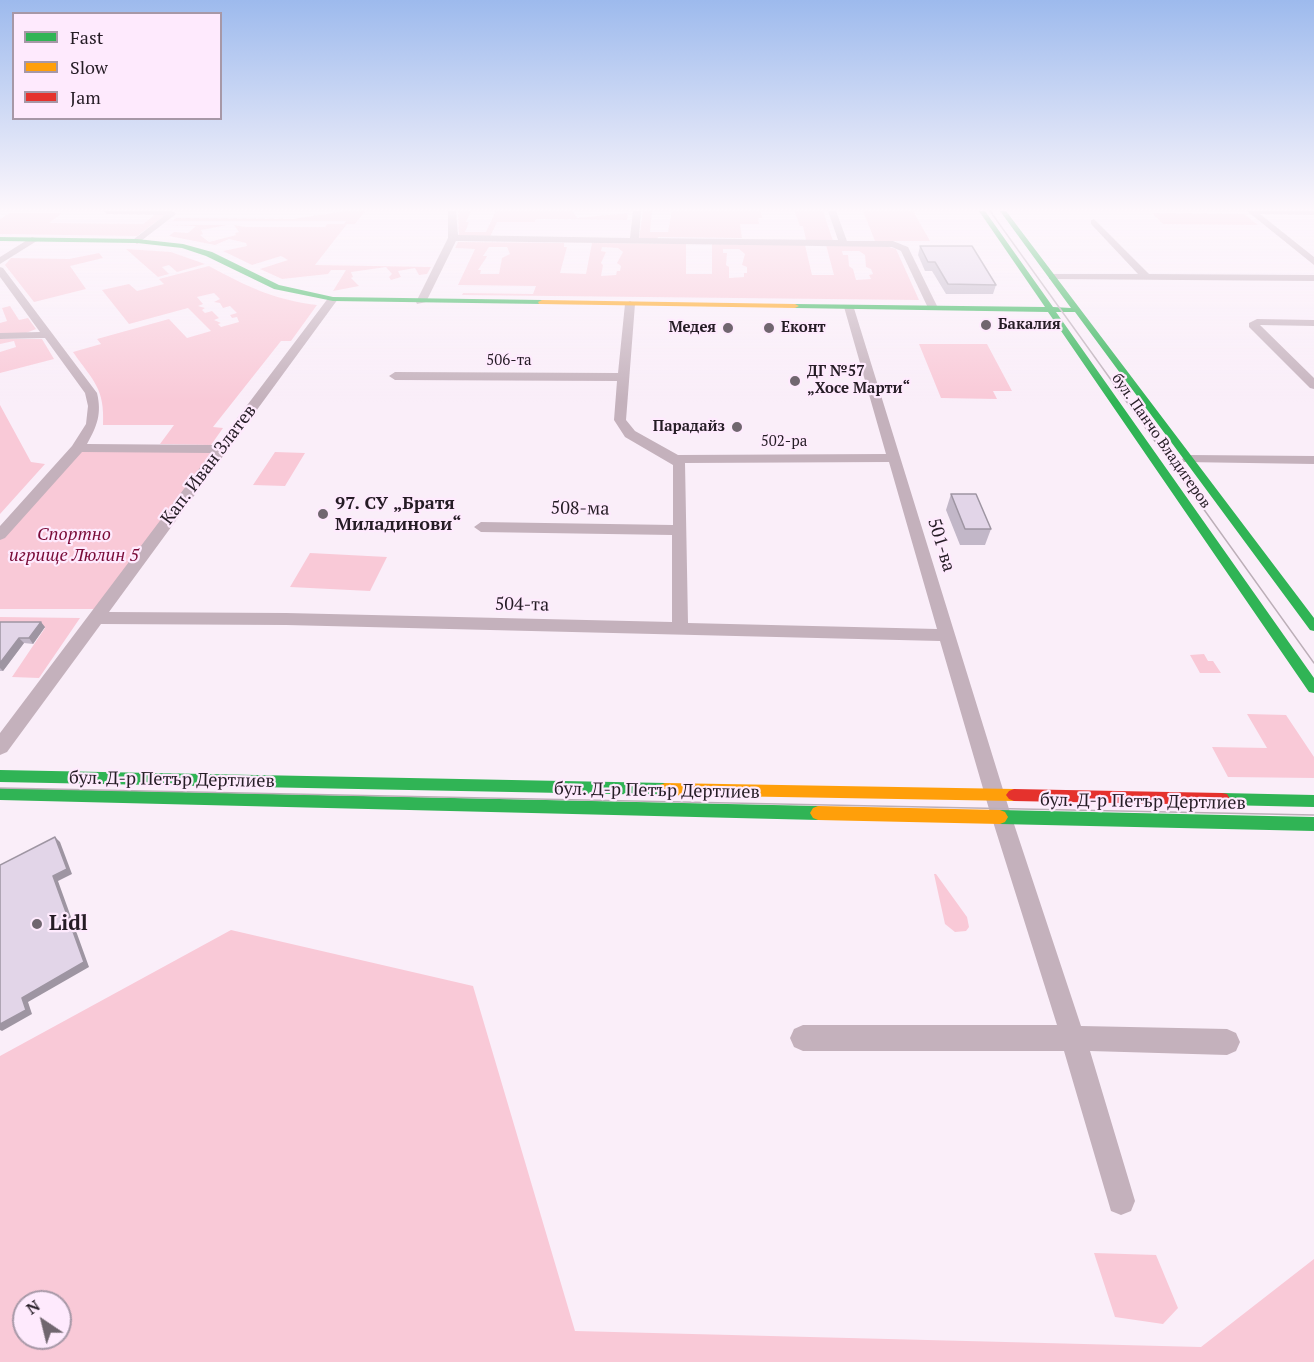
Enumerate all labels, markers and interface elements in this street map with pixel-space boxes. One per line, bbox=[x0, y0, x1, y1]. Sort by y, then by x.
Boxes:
legend bbox=[12, 12, 222, 120]
text: Fast bbox=[70, 25, 103, 49]
text: Slow bbox=[70, 55, 108, 79]
text: Jam bbox=[70, 85, 101, 109]
place label: Бакалия bbox=[998, 316, 1061, 334]
marker: Бакалия bbox=[979, 318, 993, 332]
place label: Медея bbox=[669, 319, 716, 337]
place label: Еконт bbox=[781, 319, 826, 337]
marker: Медея bbox=[721, 321, 735, 335]
marker: Еконт bbox=[762, 321, 776, 335]
street label: 506-та bbox=[486, 352, 532, 370]
place label: ДГ №57 „Хосе Марти“ bbox=[807, 363, 910, 398]
street label: бул. Панчо Владигеров bbox=[1108, 370, 1214, 512]
marker: ДГ №57 „Хосе Марти“ bbox=[788, 374, 802, 388]
street label: Кап. Иван Златев bbox=[157, 401, 261, 529]
place label: Парадайз bbox=[653, 418, 725, 436]
marker: Парадайз bbox=[730, 420, 744, 434]
street label: 502-ра bbox=[761, 433, 807, 451]
place label: 97. СУ „Братя Миладинови“ bbox=[335, 493, 462, 536]
street label: 508-ма bbox=[550, 498, 610, 520]
marker: 97. СУ „Братя Миладинови“ bbox=[316, 507, 330, 521]
street label: 501-ва bbox=[923, 516, 959, 574]
park label: Спортно игрище Люлин 5 bbox=[9, 524, 139, 566]
street label: 504-та bbox=[495, 594, 549, 616]
street label: бул. Д-р Петър Дертлиев bbox=[69, 767, 275, 793]
street label: бул. Д-р Петър Дертлиев bbox=[554, 778, 760, 804]
street label: бул. Д-р Петър Дертлиев bbox=[1040, 789, 1246, 815]
place label: Lidl bbox=[49, 911, 88, 937]
marker: Lidl bbox=[30, 917, 44, 931]
north arrow bbox=[12, 1290, 72, 1350]
text: N bbox=[22, 1294, 44, 1319]

